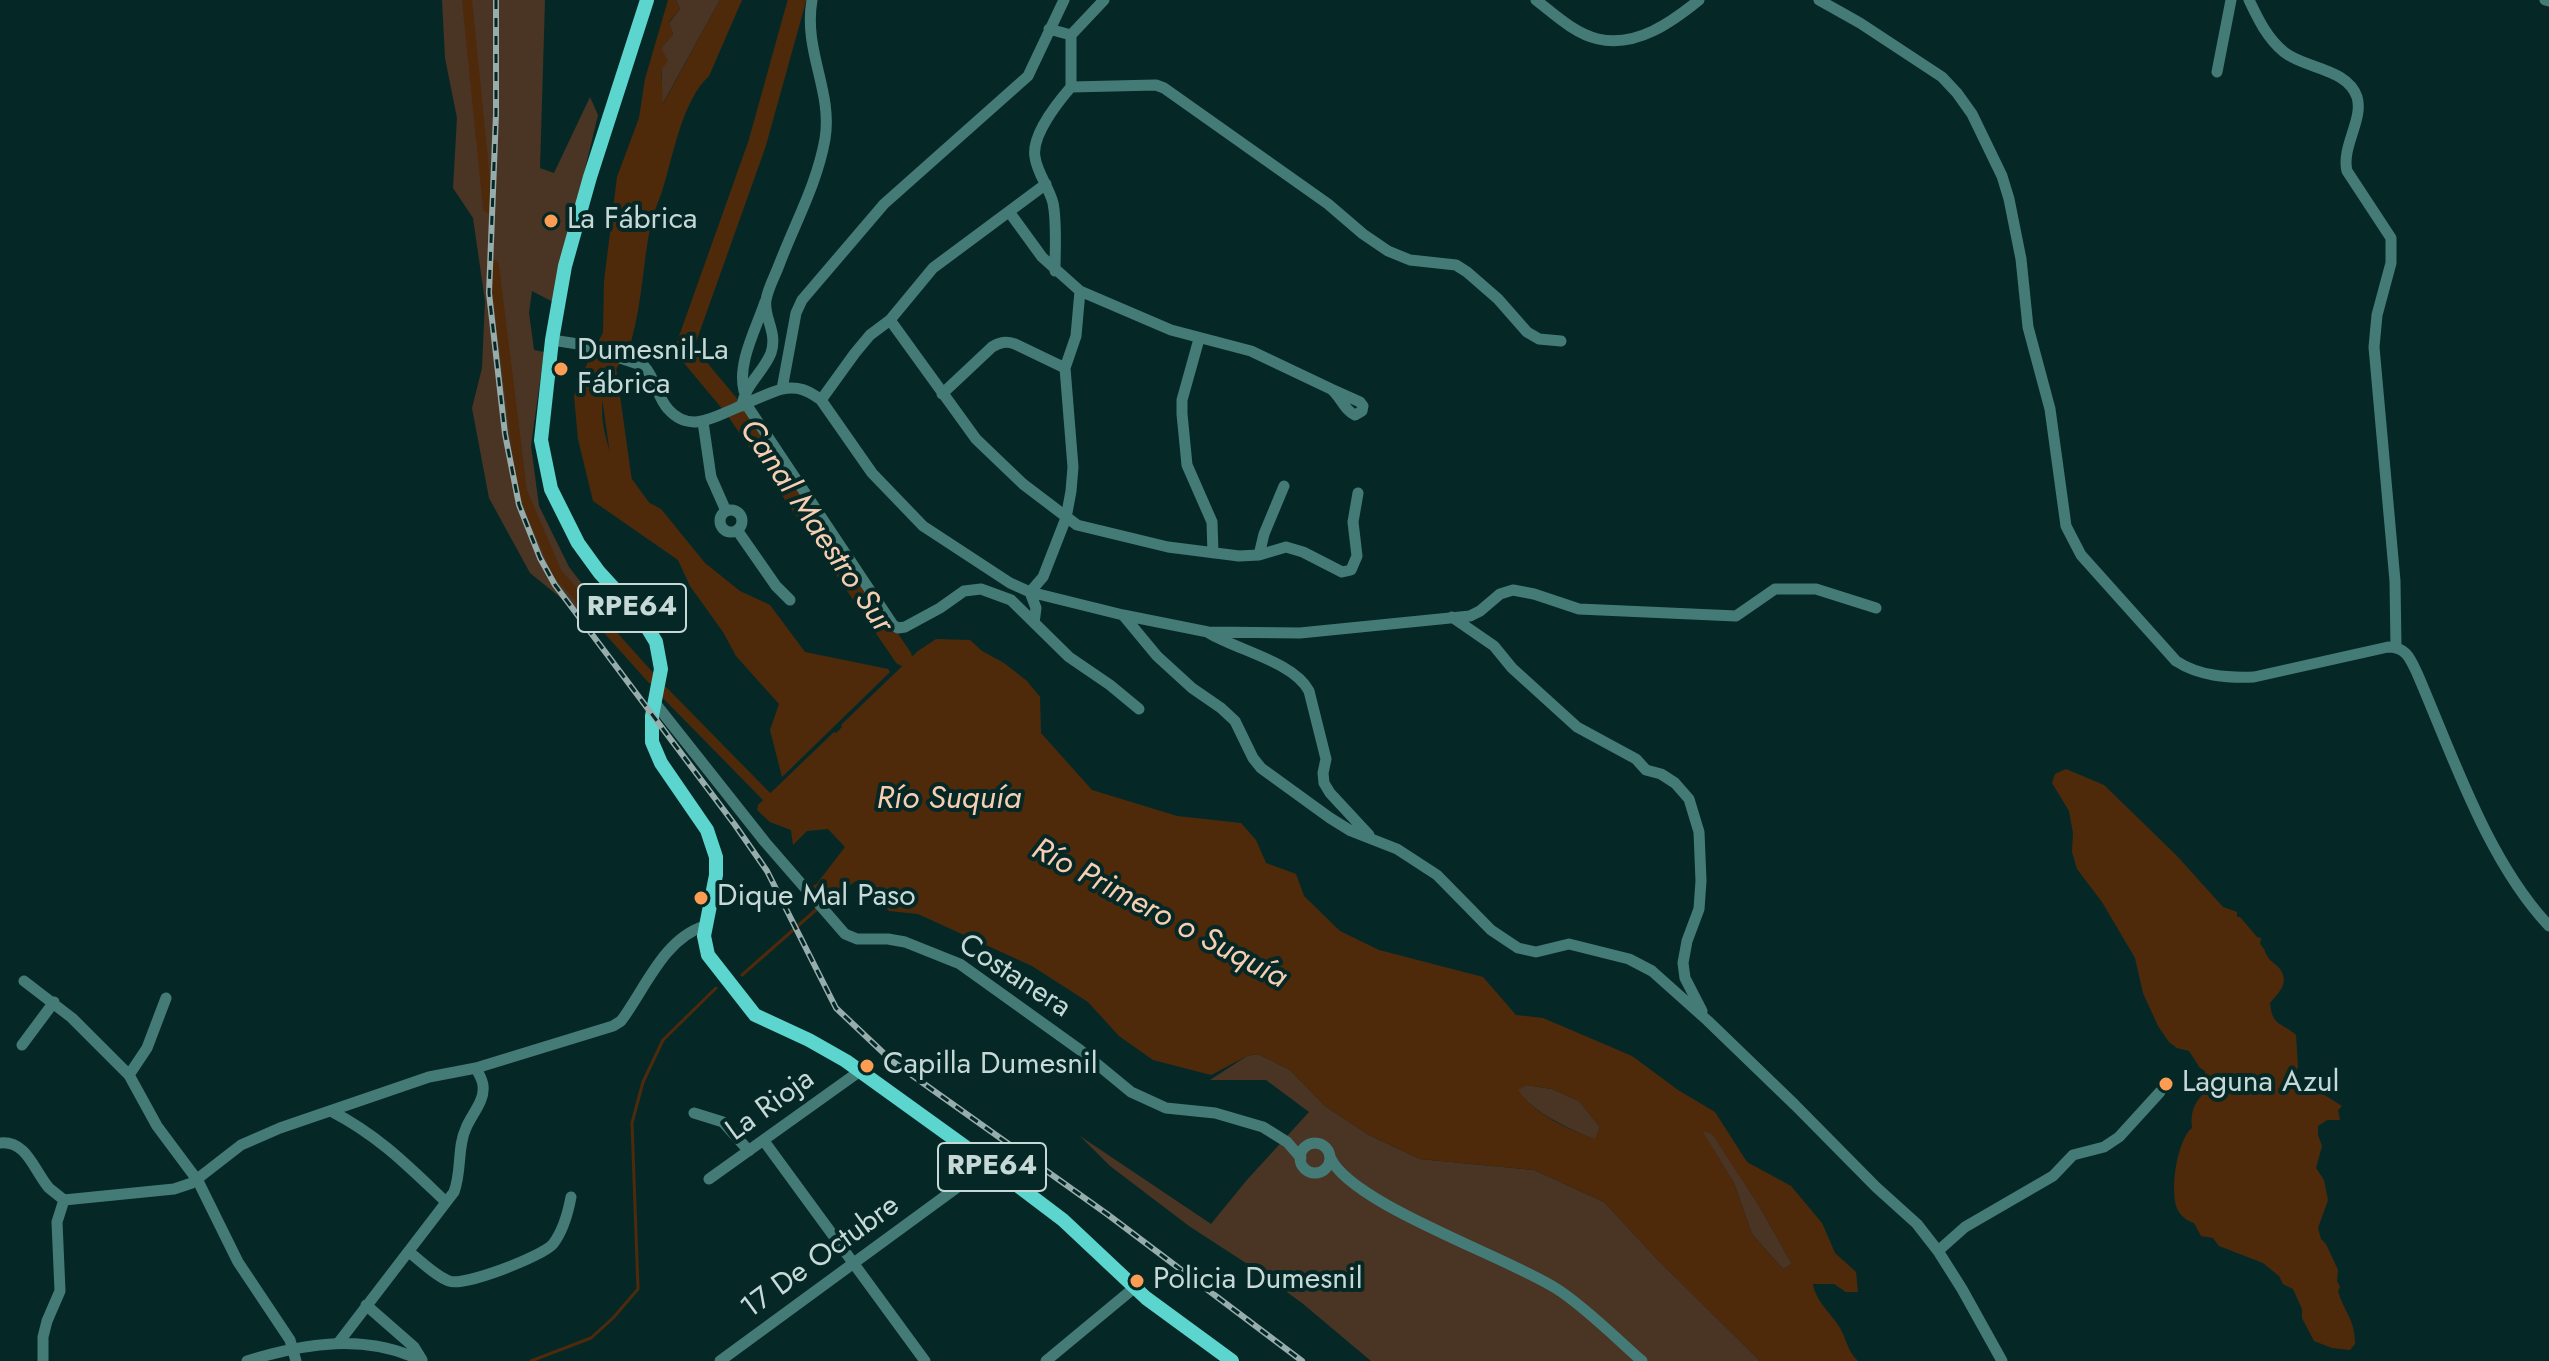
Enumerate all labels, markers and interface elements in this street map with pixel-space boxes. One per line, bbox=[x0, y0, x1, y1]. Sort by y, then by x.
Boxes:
place label: La Fábrica bbox=[567, 203, 697, 239]
marker: La Fábrica bbox=[542, 212, 560, 230]
place label: Dumesnil-La Fábrica bbox=[577, 334, 729, 404]
marker: Dumesnil-La Fábrica bbox=[552, 360, 570, 378]
water label: Canal Maestro Sur bbox=[729, 413, 901, 641]
road number: RPE64 bbox=[578, 584, 686, 632]
water label: Río Suquía bbox=[876, 781, 1022, 819]
water label: Río Primero o Suquía bbox=[1025, 831, 1293, 999]
place label: Dique Mal Paso bbox=[717, 880, 916, 916]
marker: Dique Mal Paso bbox=[692, 889, 710, 907]
street label: Costanera bbox=[951, 927, 1077, 1027]
place label: Capilla Dumesnil bbox=[883, 1048, 1098, 1084]
marker: Capilla Dumesnil bbox=[858, 1057, 876, 1075]
street label: La Rioja bbox=[720, 1062, 822, 1150]
place label: Laguna Azul bbox=[2182, 1066, 2339, 1102]
marker: Laguna Azul bbox=[2157, 1075, 2175, 1093]
road number: RPE64 bbox=[938, 1143, 1046, 1191]
street label: 17 De Octubre bbox=[735, 1189, 907, 1327]
place label: Policia Dumesnil bbox=[1153, 1263, 1363, 1299]
marker: Policia Dumesnil bbox=[1128, 1272, 1146, 1290]

